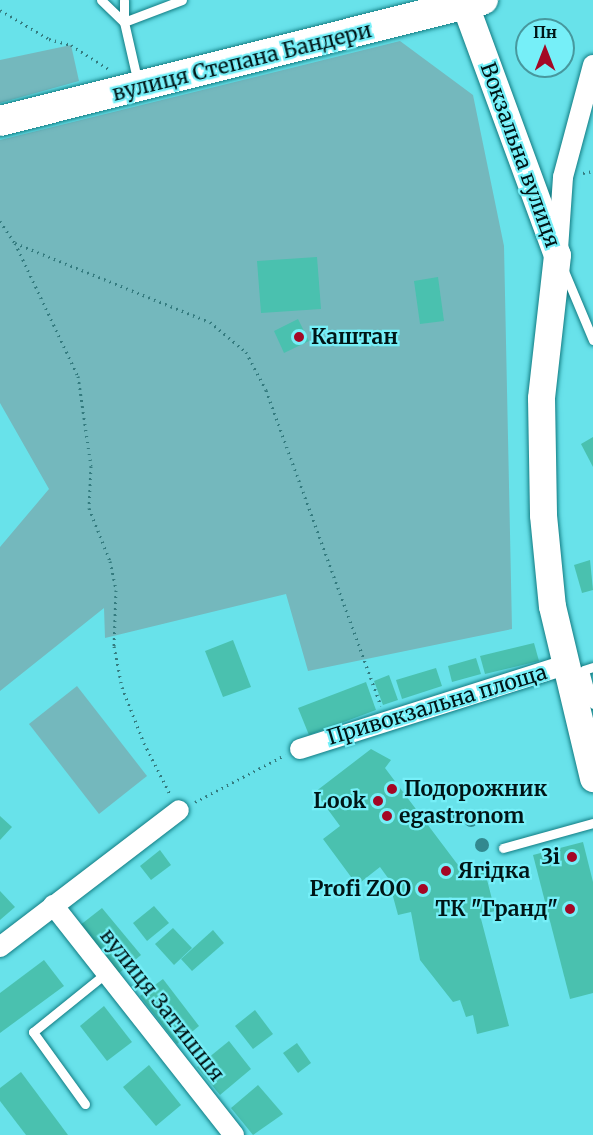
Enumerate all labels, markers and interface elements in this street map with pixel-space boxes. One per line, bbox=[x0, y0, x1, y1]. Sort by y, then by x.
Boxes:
street label: вулиця Степана Бандери bbox=[110, 18, 374, 106]
north arrow bbox=[515, 18, 575, 78]
text: Пн bbox=[533, 22, 557, 42]
street label: Вокзальна вулиця bbox=[475, 59, 565, 251]
place label: Каштан bbox=[311, 324, 398, 350]
marker: Каштан bbox=[292, 330, 306, 344]
street label: Привокзальна площа bbox=[324, 660, 550, 750]
place label: Подорожник bbox=[404, 776, 547, 802]
marker: Подорожник bbox=[385, 782, 399, 796]
place label: Look bbox=[313, 788, 366, 814]
marker: Look bbox=[371, 794, 385, 808]
place label: egastronom bbox=[399, 803, 524, 829]
marker: egastronom bbox=[380, 809, 394, 823]
place label: 3і bbox=[541, 844, 560, 870]
marker: 3і bbox=[565, 850, 579, 864]
place label: Ягідка bbox=[458, 858, 530, 884]
marker: Ягідка bbox=[439, 864, 453, 878]
place label: Profi ZOO bbox=[309, 876, 411, 902]
marker: Profi ZOO bbox=[416, 882, 430, 896]
place label: ТК "Гранд" bbox=[435, 896, 558, 922]
marker: ТК "Гранд" bbox=[563, 902, 577, 916]
street label: вулиця Затишшя bbox=[95, 924, 229, 1086]

